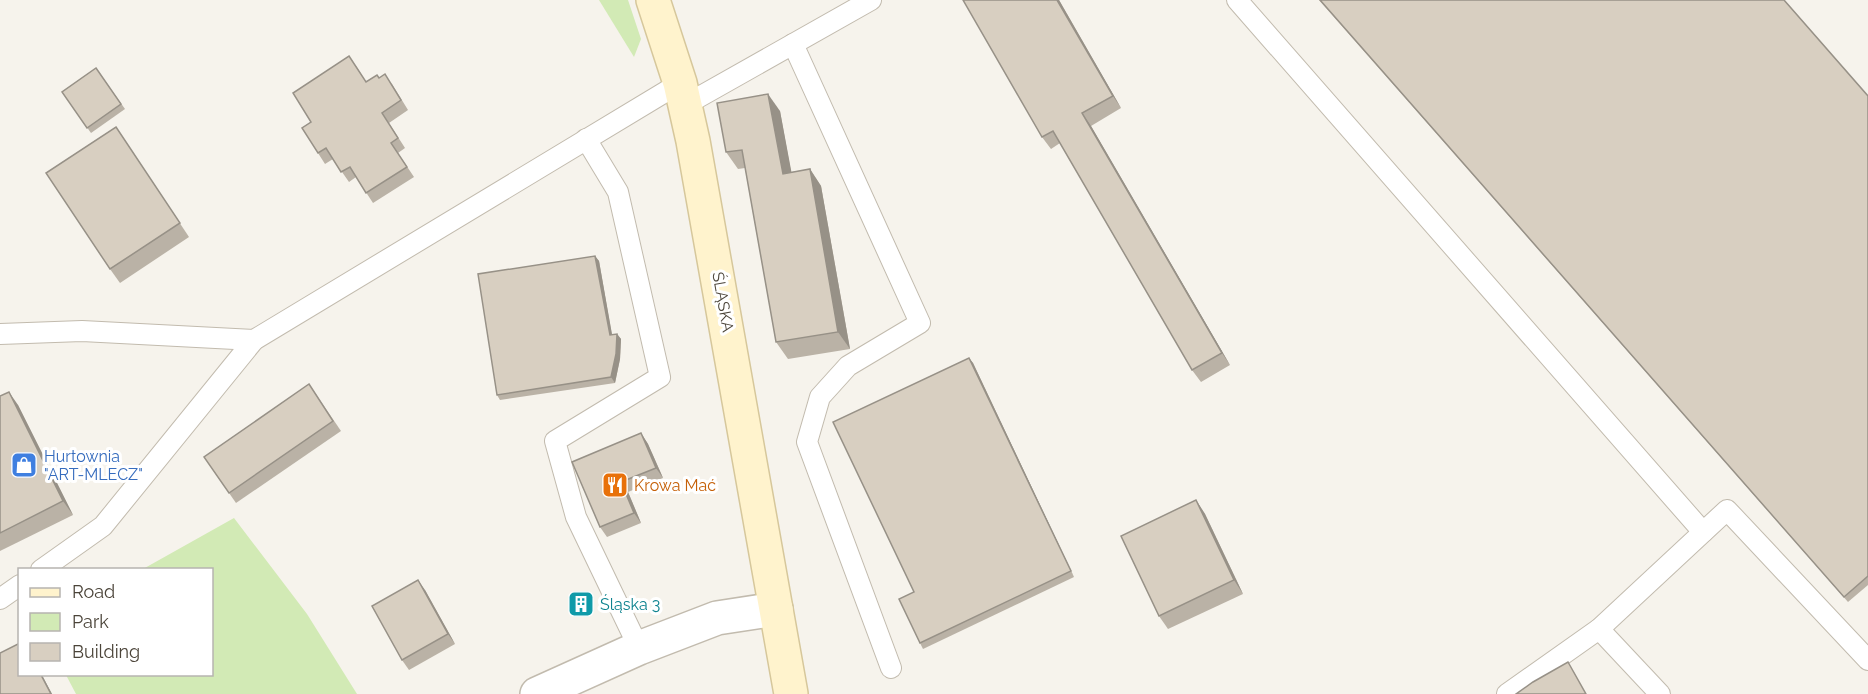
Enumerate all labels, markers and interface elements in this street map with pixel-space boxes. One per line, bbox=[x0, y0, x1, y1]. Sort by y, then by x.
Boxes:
street label: ŚLĄSKA bbox=[708, 270, 739, 334]
place label: Hurtownia "ART-MLECZ" bbox=[44, 447, 143, 484]
shop icon: Hurtownia "ART-MLECZ" bbox=[9, 450, 39, 480]
restaurant icon: Krowa Mać bbox=[600, 470, 630, 500]
place label: Krowa Mać bbox=[634, 476, 716, 495]
legend bbox=[18, 568, 213, 676]
text: Road bbox=[72, 581, 115, 602]
building icon: Śląska 3 bbox=[566, 589, 596, 619]
place label: Śląska 3 bbox=[600, 594, 660, 614]
text: Park bbox=[72, 611, 109, 632]
text: Building bbox=[72, 641, 140, 662]

